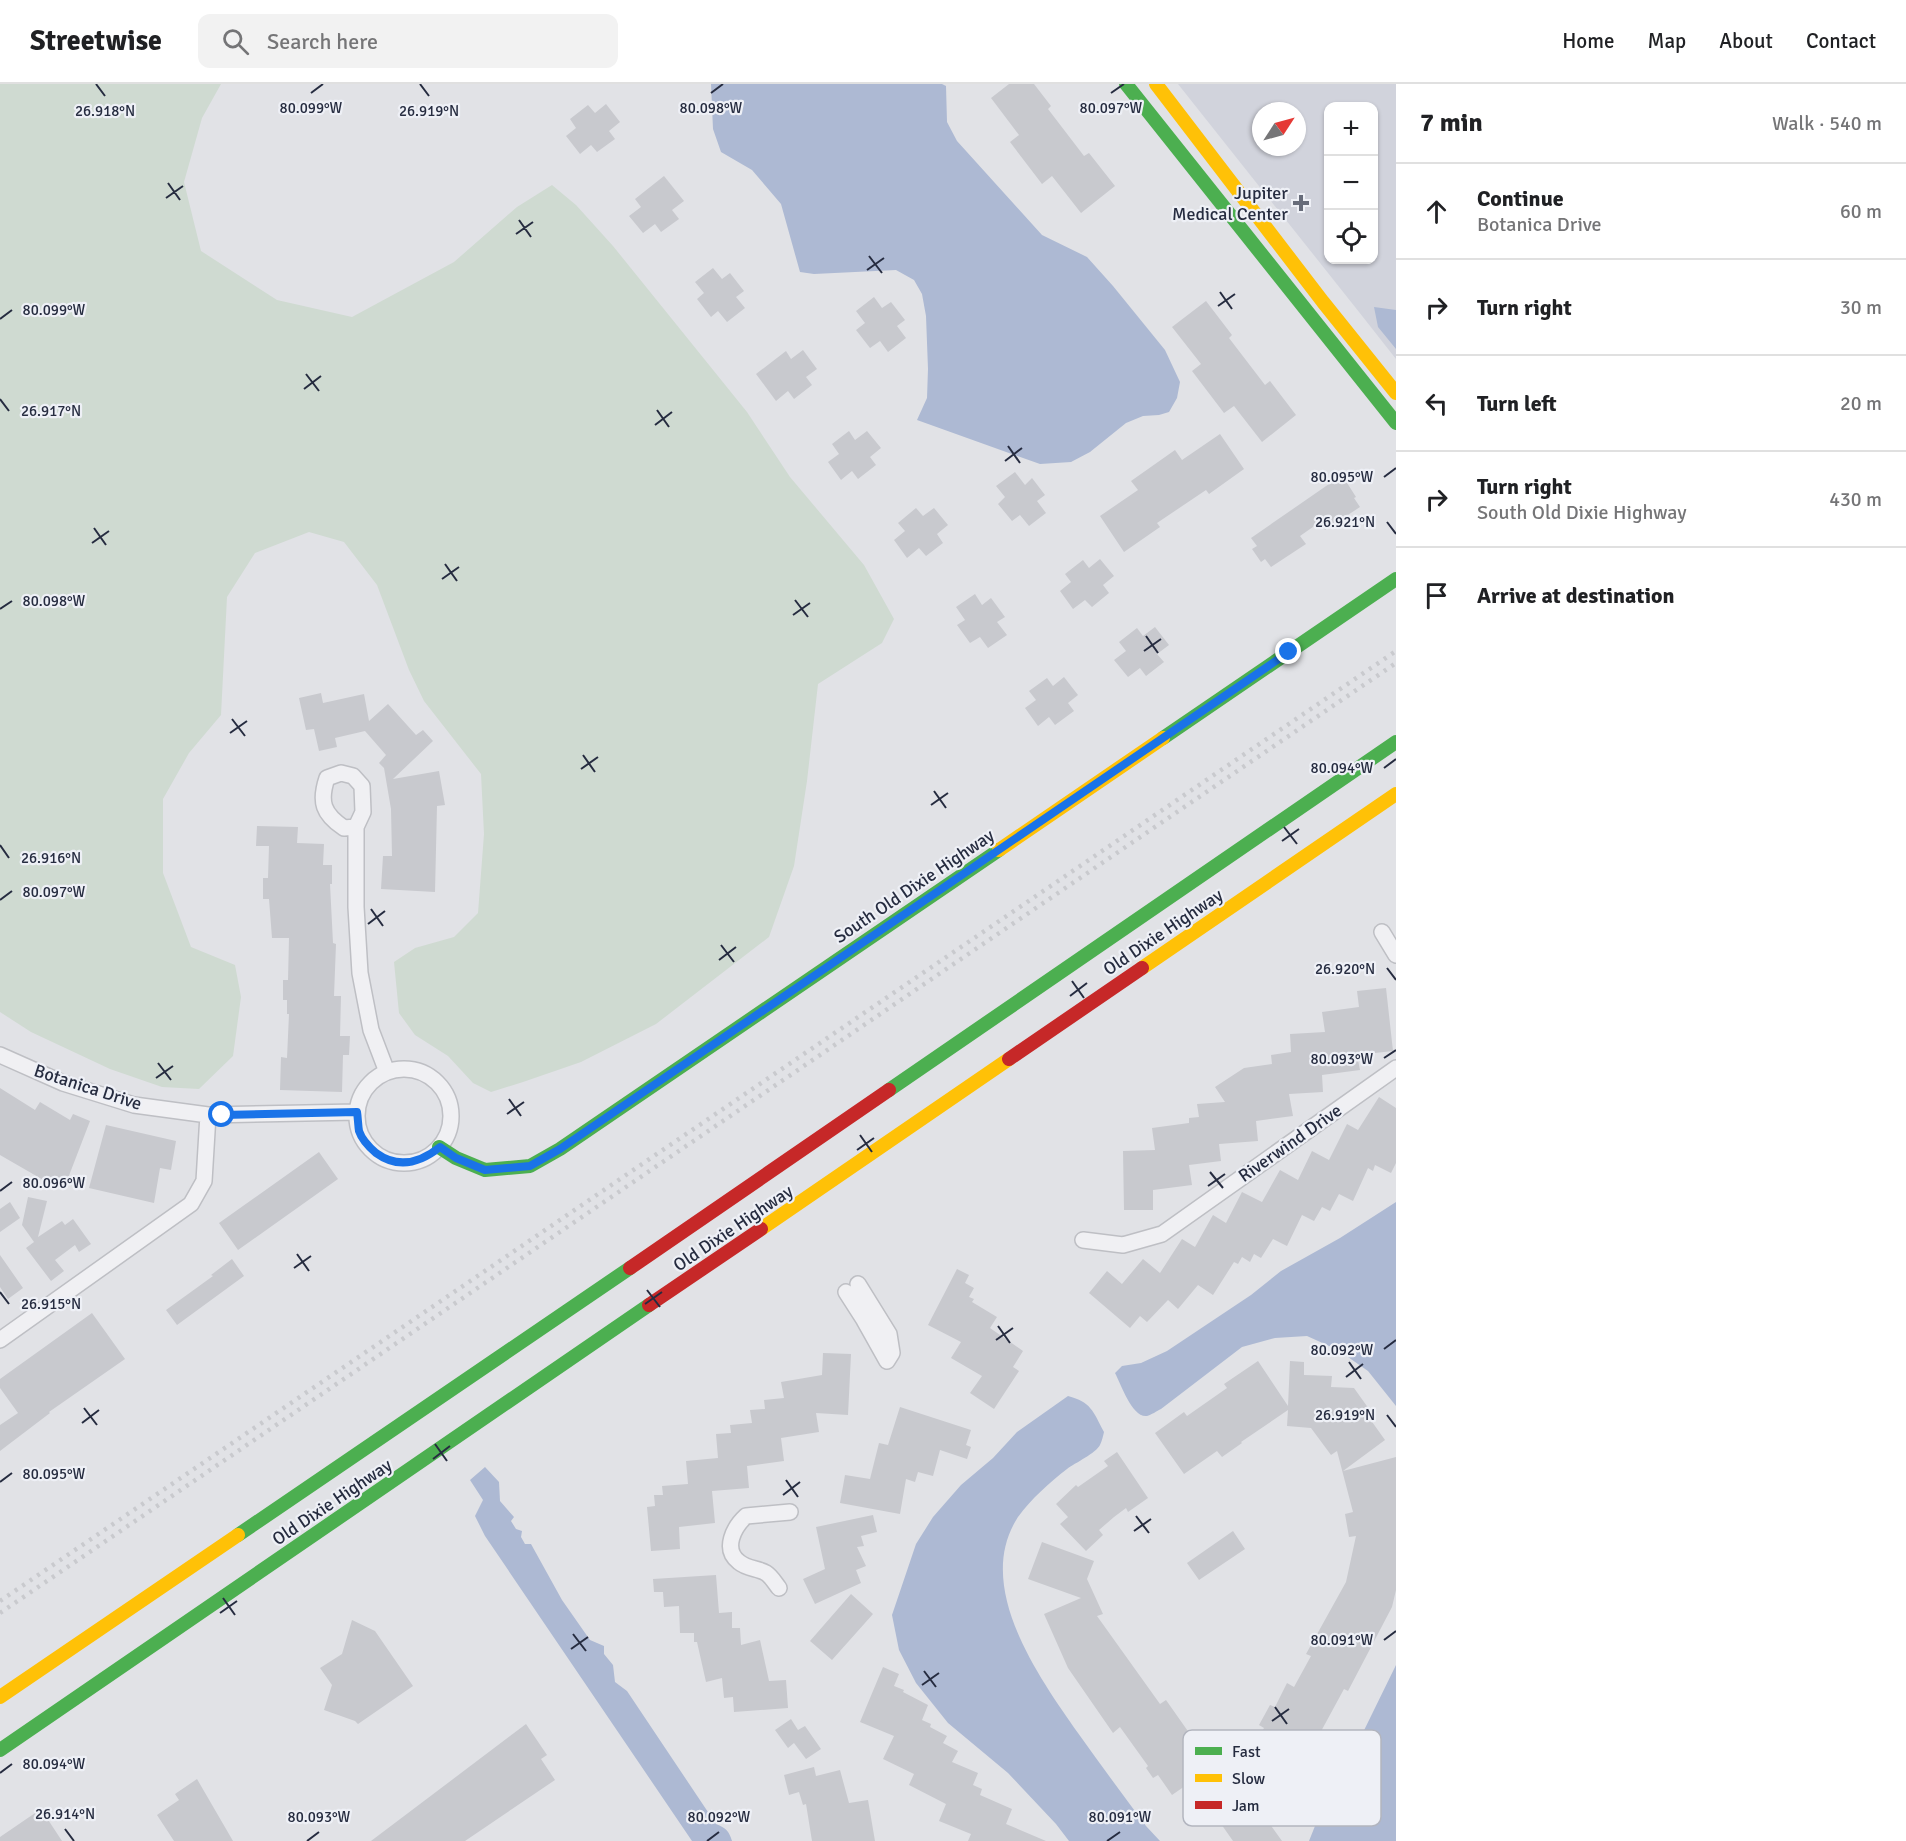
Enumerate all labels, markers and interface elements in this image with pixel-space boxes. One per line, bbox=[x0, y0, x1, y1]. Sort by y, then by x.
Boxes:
search box bbox=[198, 14, 618, 68]
text: Streetwise bbox=[30, 24, 162, 58]
icon: search bbox=[219, 25, 252, 58]
text: Search here bbox=[267, 28, 378, 55]
text: Home bbox=[1562, 28, 1615, 54]
text: Map bbox=[1648, 28, 1686, 54]
text: About bbox=[1719, 28, 1773, 54]
text: Contact bbox=[1806, 28, 1876, 54]
text: 80.099°W bbox=[280, 99, 343, 117]
text: 80.098°W bbox=[680, 99, 743, 117]
text: 80.097°W bbox=[1080, 99, 1143, 117]
text: 26.918°N bbox=[75, 102, 135, 120]
text: 26.919°N bbox=[399, 102, 459, 120]
north arrow bbox=[1252, 102, 1306, 156]
map controls bbox=[1324, 102, 1378, 264]
button: + bbox=[1324, 102, 1378, 156]
text: 7 min bbox=[1420, 107, 1483, 139]
text: Walk · 540 m bbox=[1772, 111, 1882, 136]
button: − bbox=[1324, 156, 1378, 210]
place label: Jupiter Medical Center bbox=[1172, 182, 1288, 225]
text: Continue bbox=[1477, 185, 1564, 212]
marker: Jupiter Medical Center bbox=[1292, 194, 1310, 212]
icon: ahead bbox=[1420, 195, 1453, 228]
text: 60 m bbox=[1840, 199, 1882, 224]
button: locate bbox=[1324, 210, 1378, 264]
text: Botanica Drive bbox=[1477, 212, 1602, 237]
icon: right bbox=[1420, 291, 1453, 324]
text: Turn right bbox=[1477, 294, 1572, 321]
text: 30 m bbox=[1840, 295, 1882, 320]
text: 80.099°W bbox=[23, 301, 86, 319]
icon: left bbox=[1420, 387, 1453, 420]
text: Turn left bbox=[1477, 390, 1557, 417]
text: 20 m bbox=[1840, 391, 1882, 416]
text: 26.917°N bbox=[21, 402, 81, 420]
text: 80.095°W bbox=[1311, 468, 1374, 486]
text: Turn right bbox=[1477, 473, 1572, 500]
icon: right bbox=[1420, 483, 1453, 516]
text: 430 m bbox=[1829, 487, 1882, 512]
text: South Old Dixie Highway bbox=[1477, 500, 1687, 525]
text: 26.921°N bbox=[1315, 513, 1375, 531]
icon: arrive bbox=[1420, 579, 1453, 612]
text: Arrive at destination bbox=[1477, 582, 1674, 609]
text: 80.098°W bbox=[23, 592, 86, 610]
route end bbox=[1275, 638, 1301, 664]
text: 80.094°W bbox=[1311, 759, 1374, 777]
street label: South Old Dixie Highway bbox=[830, 824, 999, 948]
text: 26.916°N bbox=[21, 849, 81, 867]
text: 80.097°W bbox=[23, 883, 86, 901]
street label: Old Dixie Highway bbox=[1099, 884, 1227, 980]
text: 26.920°N bbox=[1315, 960, 1375, 978]
text: 80.093°W bbox=[1311, 1050, 1374, 1068]
street label: Botanica Drive bbox=[31, 1059, 145, 1115]
street label: Riverwind Drive bbox=[1234, 1099, 1346, 1187]
route start bbox=[208, 1101, 234, 1127]
text: 80.096°W bbox=[23, 1174, 86, 1192]
street label: Old Dixie Highway bbox=[669, 1180, 797, 1276]
text: 26.915°N bbox=[21, 1295, 81, 1313]
text: 80.092°W bbox=[1311, 1341, 1374, 1359]
text: 26.919°N bbox=[1315, 1406, 1375, 1424]
street label: Old Dixie Highway bbox=[268, 1454, 396, 1550]
text: 80.095°W bbox=[23, 1465, 86, 1483]
text: 80.091°W bbox=[1311, 1631, 1374, 1649]
legend bbox=[1183, 1730, 1381, 1826]
text: Fast bbox=[1232, 1742, 1261, 1762]
text: 80.094°W bbox=[23, 1755, 86, 1773]
text: Slow bbox=[1232, 1769, 1266, 1789]
text: Jam bbox=[1232, 1796, 1260, 1816]
text: 26.914°N bbox=[35, 1805, 95, 1823]
text: 80.093°W bbox=[288, 1808, 351, 1826]
text: 80.092°W bbox=[688, 1808, 751, 1826]
text: 80.091°W bbox=[1089, 1808, 1152, 1826]

